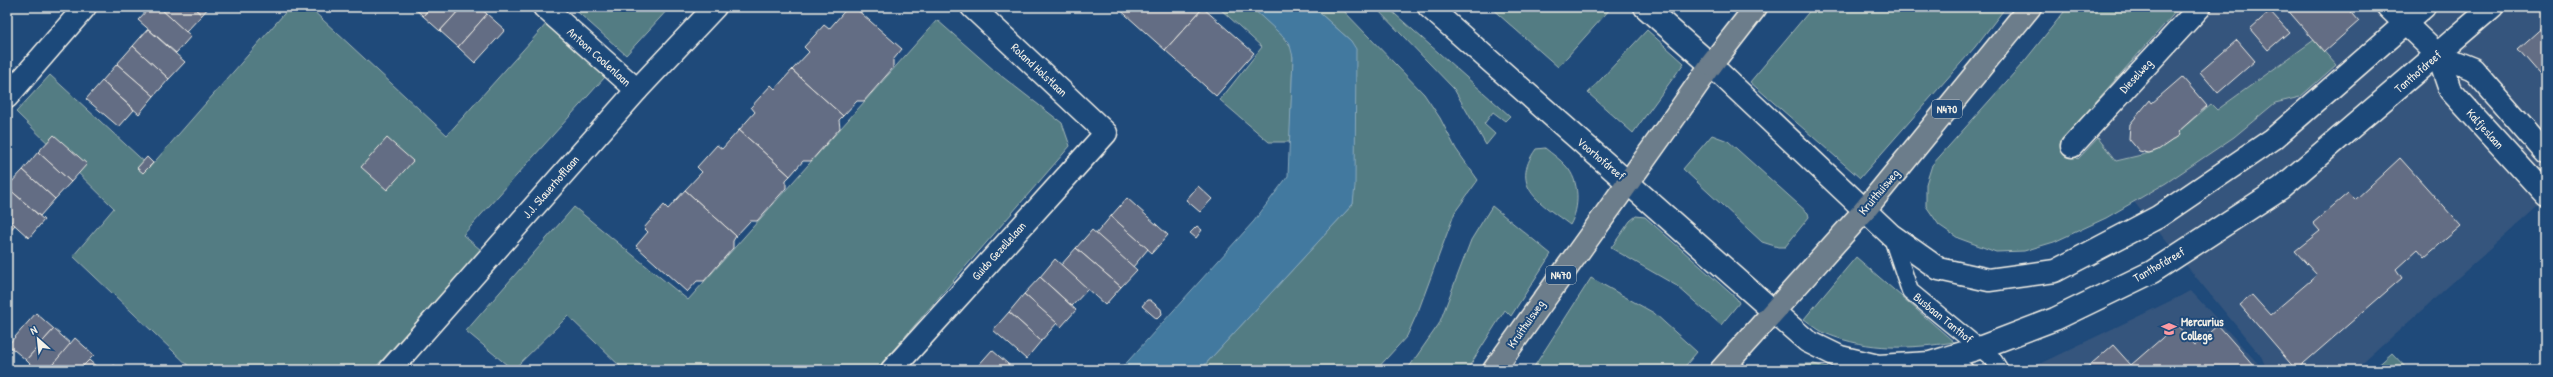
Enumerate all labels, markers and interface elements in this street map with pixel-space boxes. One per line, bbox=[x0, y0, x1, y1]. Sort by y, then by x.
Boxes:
street label: Antoon Coolenlaan bbox=[564, 23, 635, 90]
street label: Roland Holstlaan bbox=[1007, 39, 1071, 100]
street label: Tanthofdreef bbox=[2391, 46, 2445, 97]
street label: Dieselweg bbox=[2115, 55, 2156, 97]
road number: N470 bbox=[1932, 100, 1962, 118]
street label: Kalfjeslaan bbox=[2463, 105, 2508, 152]
street label: Voorhofdreef bbox=[1573, 133, 1630, 184]
street label: J.J. Slauerhofflaan bbox=[518, 151, 583, 222]
street label: Kruithuisweg bbox=[1854, 165, 1903, 218]
street label: Guido Gezellelaan bbox=[968, 217, 1030, 284]
street label: Tanthofdreef bbox=[2130, 243, 2188, 286]
road number: N470 bbox=[1546, 266, 1576, 284]
street label: Busbaan Tanthof bbox=[1910, 288, 1977, 347]
street label: Kruithuisweg bbox=[1503, 296, 1548, 351]
place label: Mercurius College bbox=[2181, 313, 2224, 345]
north arrow bbox=[18, 319, 58, 359]
school or university icon: Mercurius College bbox=[2160, 320, 2178, 338]
text: N bbox=[28, 322, 39, 338]

